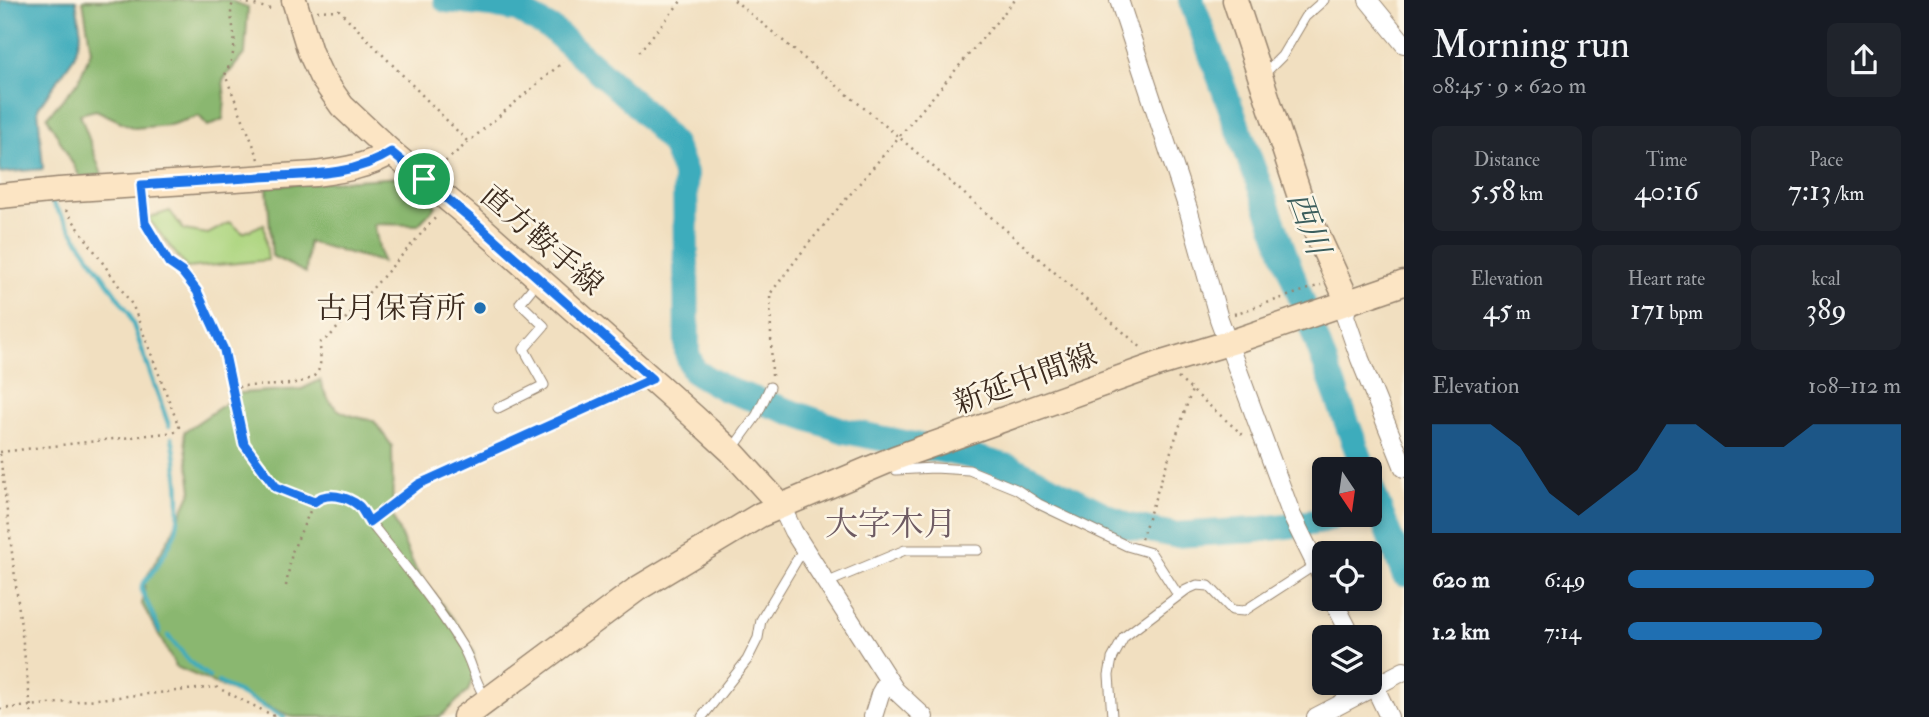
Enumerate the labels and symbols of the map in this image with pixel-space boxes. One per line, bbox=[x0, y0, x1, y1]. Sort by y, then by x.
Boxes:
pin bbox=[394, 149, 454, 209]
street label: 直方鞍手線 bbox=[473, 177, 610, 304]
water label: 西川 bbox=[1278, 186, 1339, 263]
place label: 古月保育所 bbox=[316, 290, 466, 327]
marker: 古月保育所 bbox=[472, 300, 488, 316]
street label: 新延中間線 bbox=[948, 336, 1102, 423]
north arrow bbox=[1312, 457, 1382, 527]
district label: 大字木月 bbox=[825, 504, 957, 545]

